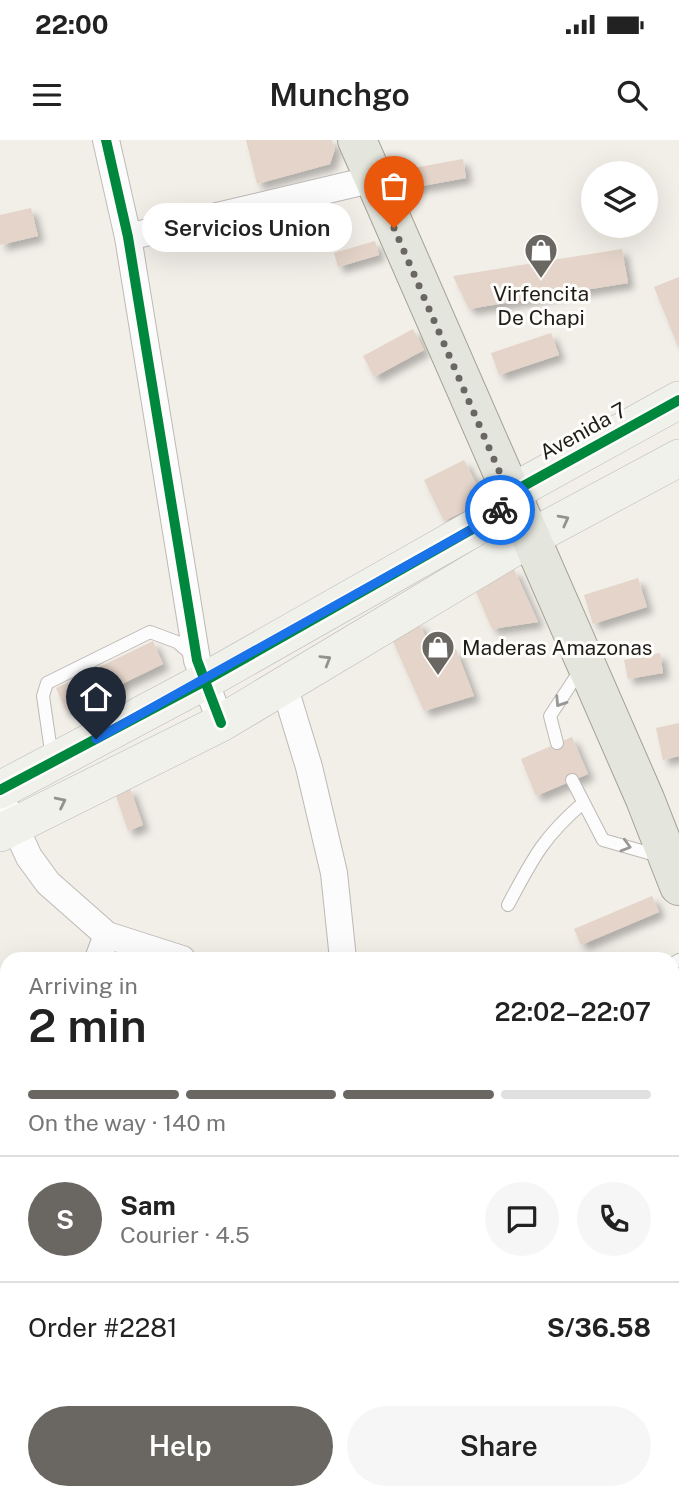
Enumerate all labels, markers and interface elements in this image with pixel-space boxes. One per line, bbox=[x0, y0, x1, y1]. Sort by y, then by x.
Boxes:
text: 22:00 bbox=[35, 9, 108, 40]
icon: menu bbox=[28, 76, 66, 114]
text: Munchgo bbox=[269, 76, 410, 113]
icon: search bbox=[613, 76, 651, 114]
pin bbox=[364, 156, 424, 228]
map controls bbox=[581, 161, 658, 238]
button: layers bbox=[581, 161, 658, 238]
icon: bag bbox=[375, 167, 413, 205]
callout: Servicios Union bbox=[142, 204, 352, 252]
text: Servicios Union bbox=[163, 214, 331, 241]
shop icon: Virfencita De Chapi bbox=[522, 231, 560, 280]
place label: Virfencita De Chapi bbox=[493, 281, 589, 330]
street label: Avenida 7 bbox=[535, 397, 631, 465]
courier bbox=[465, 475, 535, 545]
icon: bike bbox=[481, 491, 519, 529]
one-way arrow bbox=[557, 515, 569, 528]
shop icon: Maderas Amazonas bbox=[419, 628, 457, 677]
place label: Maderas Amazonas bbox=[462, 635, 652, 660]
one-way arrow bbox=[318, 656, 331, 669]
pin bbox=[66, 667, 126, 739]
icon: home bbox=[77, 678, 115, 716]
one-way arrow bbox=[555, 694, 568, 707]
one-way arrow bbox=[54, 797, 66, 811]
one-way arrow bbox=[620, 838, 632, 853]
text: Arriving in bbox=[28, 972, 138, 999]
text: 22:02–22:07 bbox=[495, 996, 651, 1027]
text: 2 min bbox=[28, 998, 147, 1052]
text: On the way · 140 m bbox=[28, 1109, 226, 1136]
button: chat bbox=[485, 1182, 559, 1256]
button: phone bbox=[577, 1182, 651, 1256]
text: Sam bbox=[120, 1190, 176, 1221]
text: S bbox=[56, 1204, 74, 1235]
text: Courier · 4.5 bbox=[120, 1221, 250, 1248]
text: Order #2281 bbox=[28, 1312, 178, 1343]
text: S/36.58 bbox=[547, 1312, 651, 1343]
button: Help bbox=[28, 1406, 333, 1486]
button: Share bbox=[347, 1406, 651, 1486]

